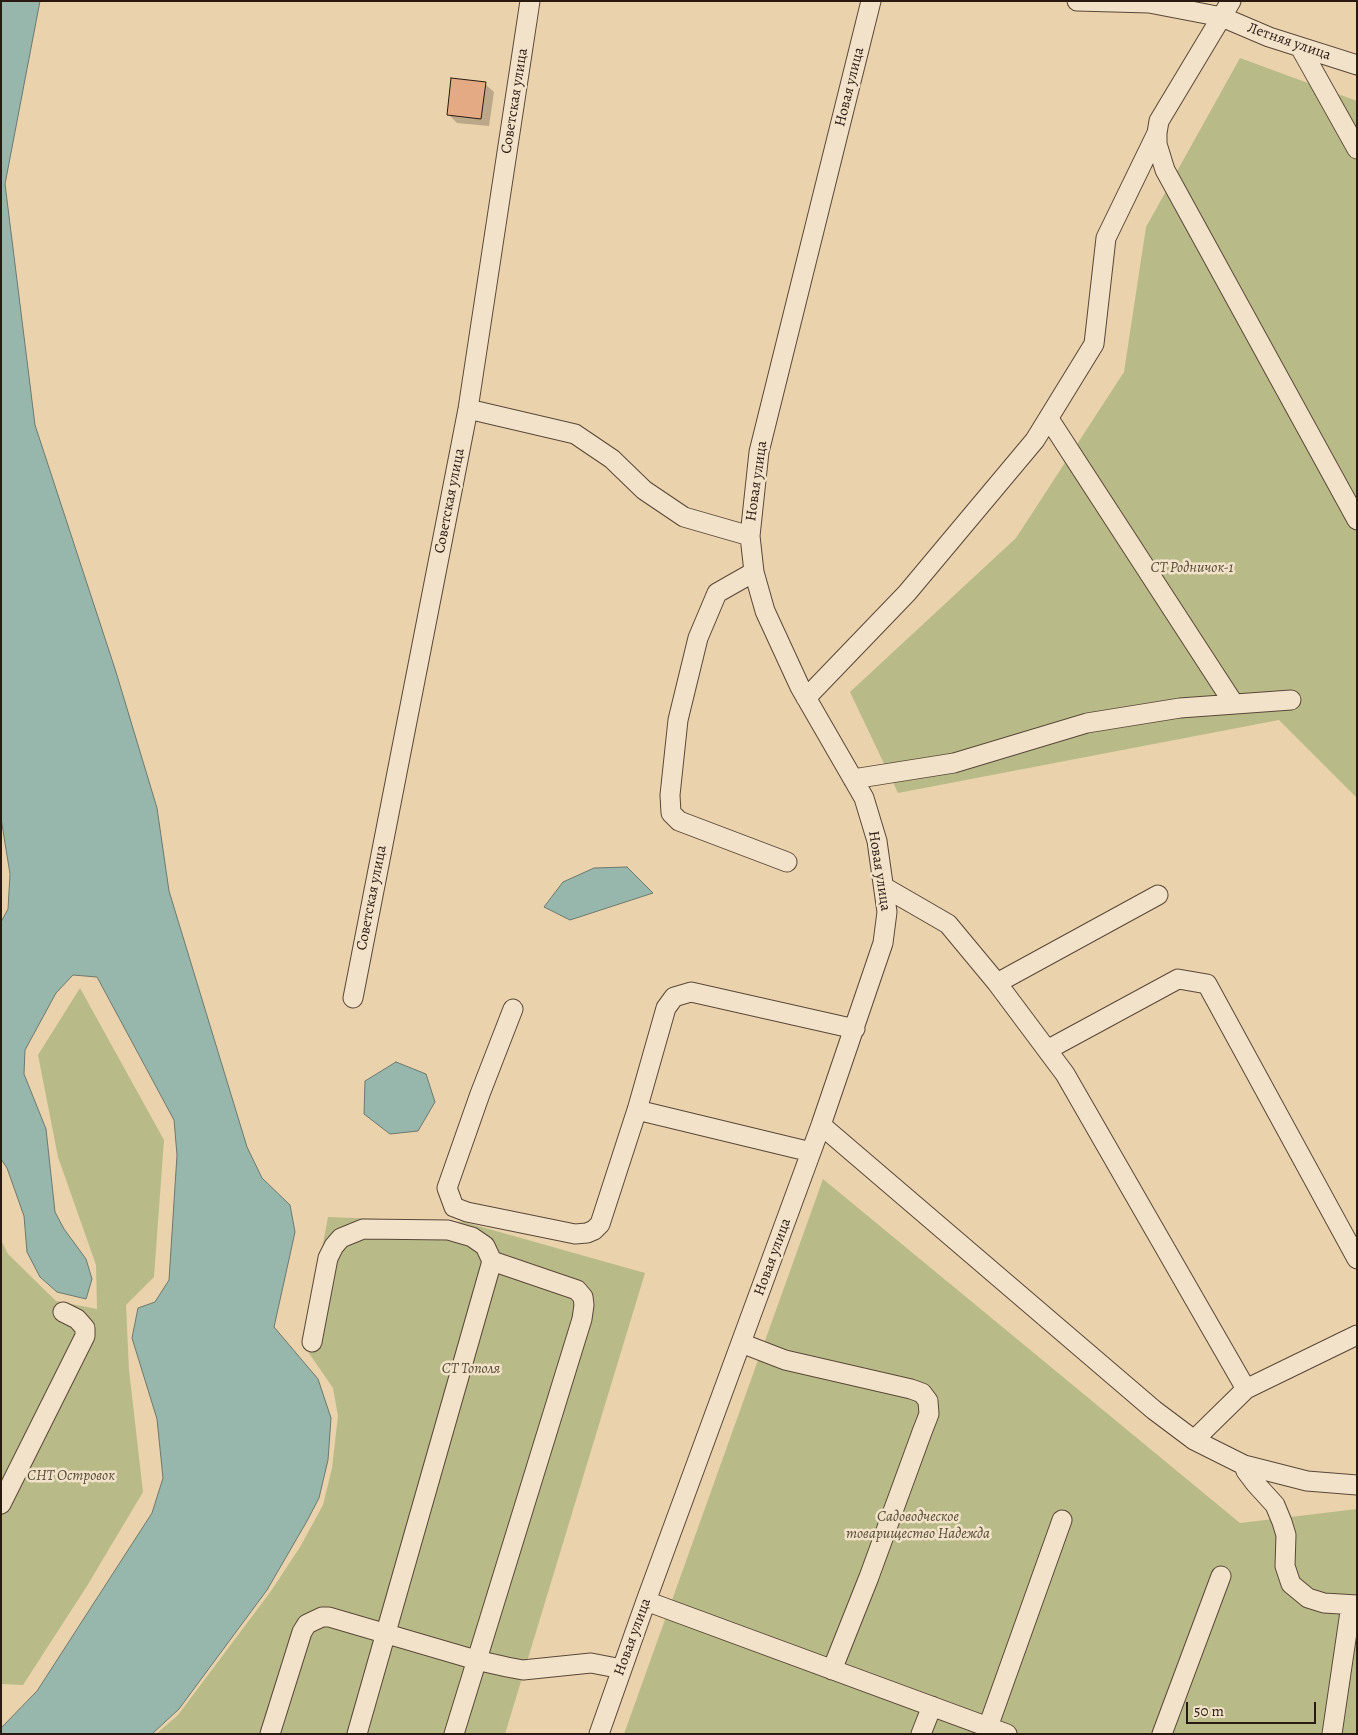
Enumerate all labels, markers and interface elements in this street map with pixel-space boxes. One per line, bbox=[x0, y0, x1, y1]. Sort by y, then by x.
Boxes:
street label: Летняя улица bbox=[1245, 19, 1333, 65]
street label: Новая улица bbox=[831, 45, 869, 129]
street label: Советская улица bbox=[498, 47, 532, 155]
street label: Новая улица bbox=[742, 440, 772, 522]
street label: Советская улица bbox=[431, 447, 469, 555]
park label: СТ Родничок-1 bbox=[1150, 559, 1234, 577]
street label: Новая улица bbox=[864, 830, 894, 912]
street label: Советская улица bbox=[353, 844, 391, 952]
street label: Новая улица bbox=[751, 1216, 795, 1298]
park label: СТ Тополя bbox=[442, 1360, 500, 1378]
park label: СНТ Островок bbox=[27, 1467, 115, 1485]
park label: Садоводческое товарищество Надежда bbox=[846, 1508, 990, 1543]
street label: Новая улица bbox=[611, 1596, 655, 1678]
scale bar bbox=[1188, 1692, 1318, 1724]
text: 50 m bbox=[1194, 1701, 1224, 1721]

